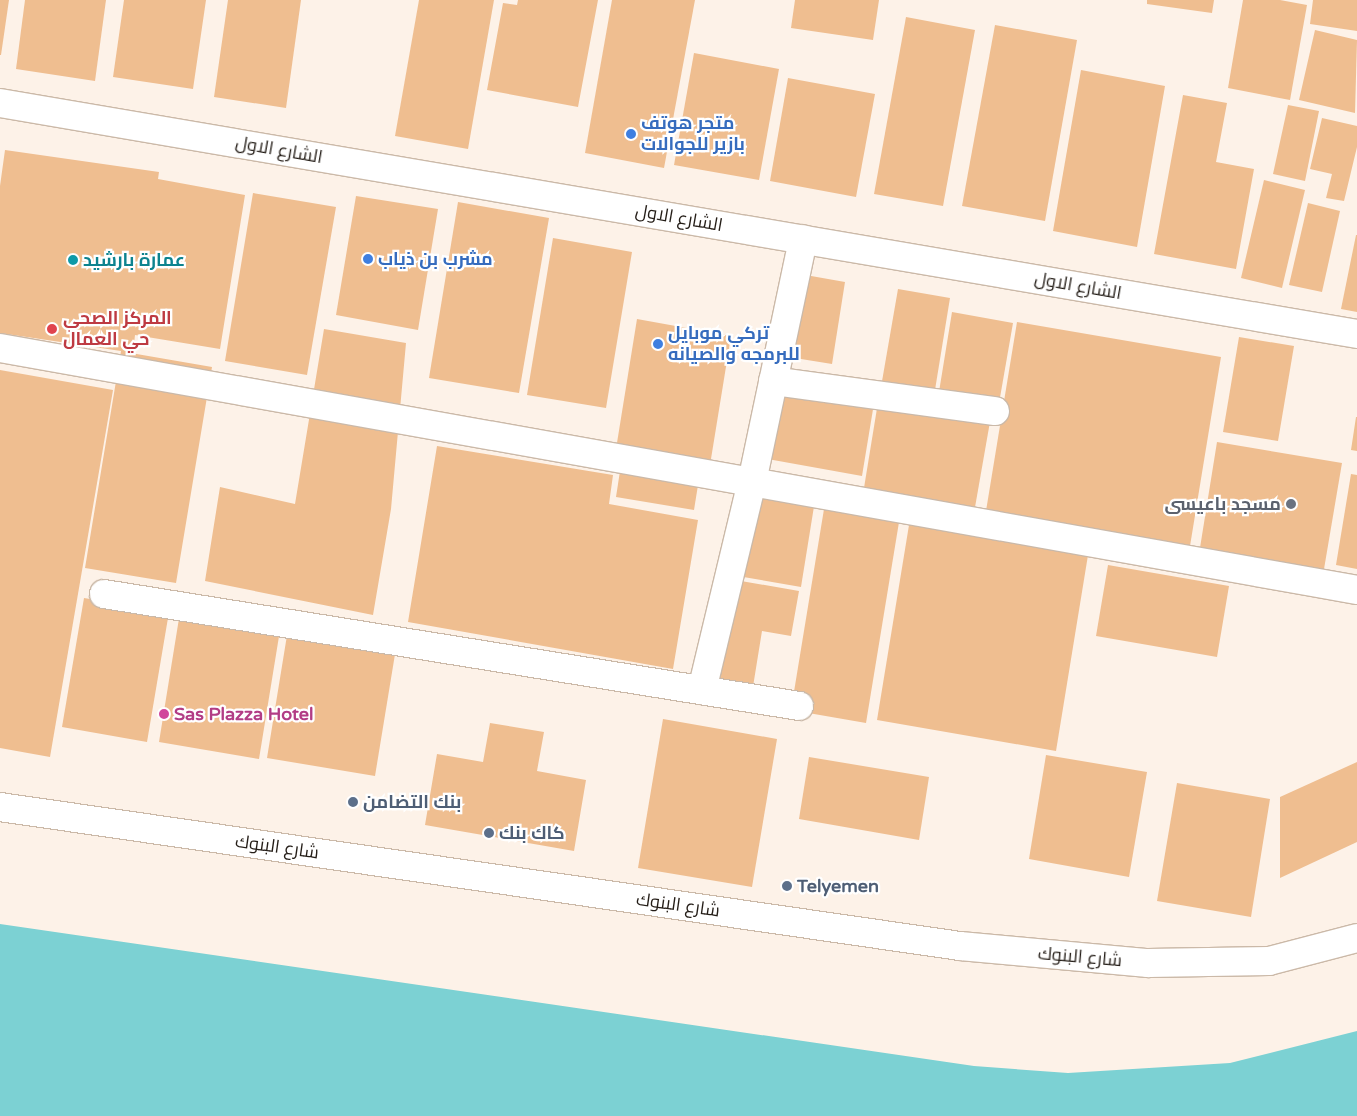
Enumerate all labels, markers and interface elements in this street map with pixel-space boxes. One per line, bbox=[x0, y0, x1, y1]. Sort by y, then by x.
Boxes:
place label: متجر هوتف بازير للجوالات bbox=[641, 113, 745, 156]
marker: متجر هوتف بازير للجوالات bbox=[625, 128, 637, 140]
street label: الشارع الاول bbox=[234, 132, 324, 168]
street label: الشارع الاول bbox=[634, 200, 724, 236]
place label: مشرب بن ذياب bbox=[378, 248, 493, 270]
place label: عمارة بارشيد bbox=[83, 249, 185, 271]
marker: مشرب بن ذياب bbox=[362, 253, 374, 265]
marker: عمارة بارشيد bbox=[67, 254, 79, 266]
street label: الشارع الاول bbox=[1033, 268, 1123, 304]
place label: المركز الصحي حي العمال bbox=[63, 308, 172, 350]
marker: المركز الصحي حي العمال bbox=[45, 322, 59, 336]
place label: تركي موبايل للبرمجه والصيانه bbox=[668, 323, 800, 366]
marker: تركي موبايل للبرمجه والصيانه bbox=[652, 338, 664, 350]
place label: مسجد باعيسى bbox=[1164, 493, 1281, 515]
marker: مسجد باعيسى bbox=[1285, 498, 1297, 510]
place label: Sas Plazza Hotel bbox=[174, 703, 313, 725]
marker: Sas Plazza Hotel bbox=[158, 708, 170, 720]
place label: بنك التضامن bbox=[363, 791, 461, 813]
marker: بنك التضامن bbox=[347, 796, 359, 808]
place label: كاك بنك bbox=[499, 822, 565, 844]
marker: كاك بنك bbox=[483, 827, 495, 839]
street label: شارع البنوك bbox=[234, 830, 320, 864]
place label: Telyemen bbox=[797, 875, 879, 897]
marker: Telyemen bbox=[781, 880, 793, 892]
street label: شارع البنوك bbox=[635, 888, 721, 922]
street label: شارع البنوك bbox=[1037, 943, 1123, 971]

